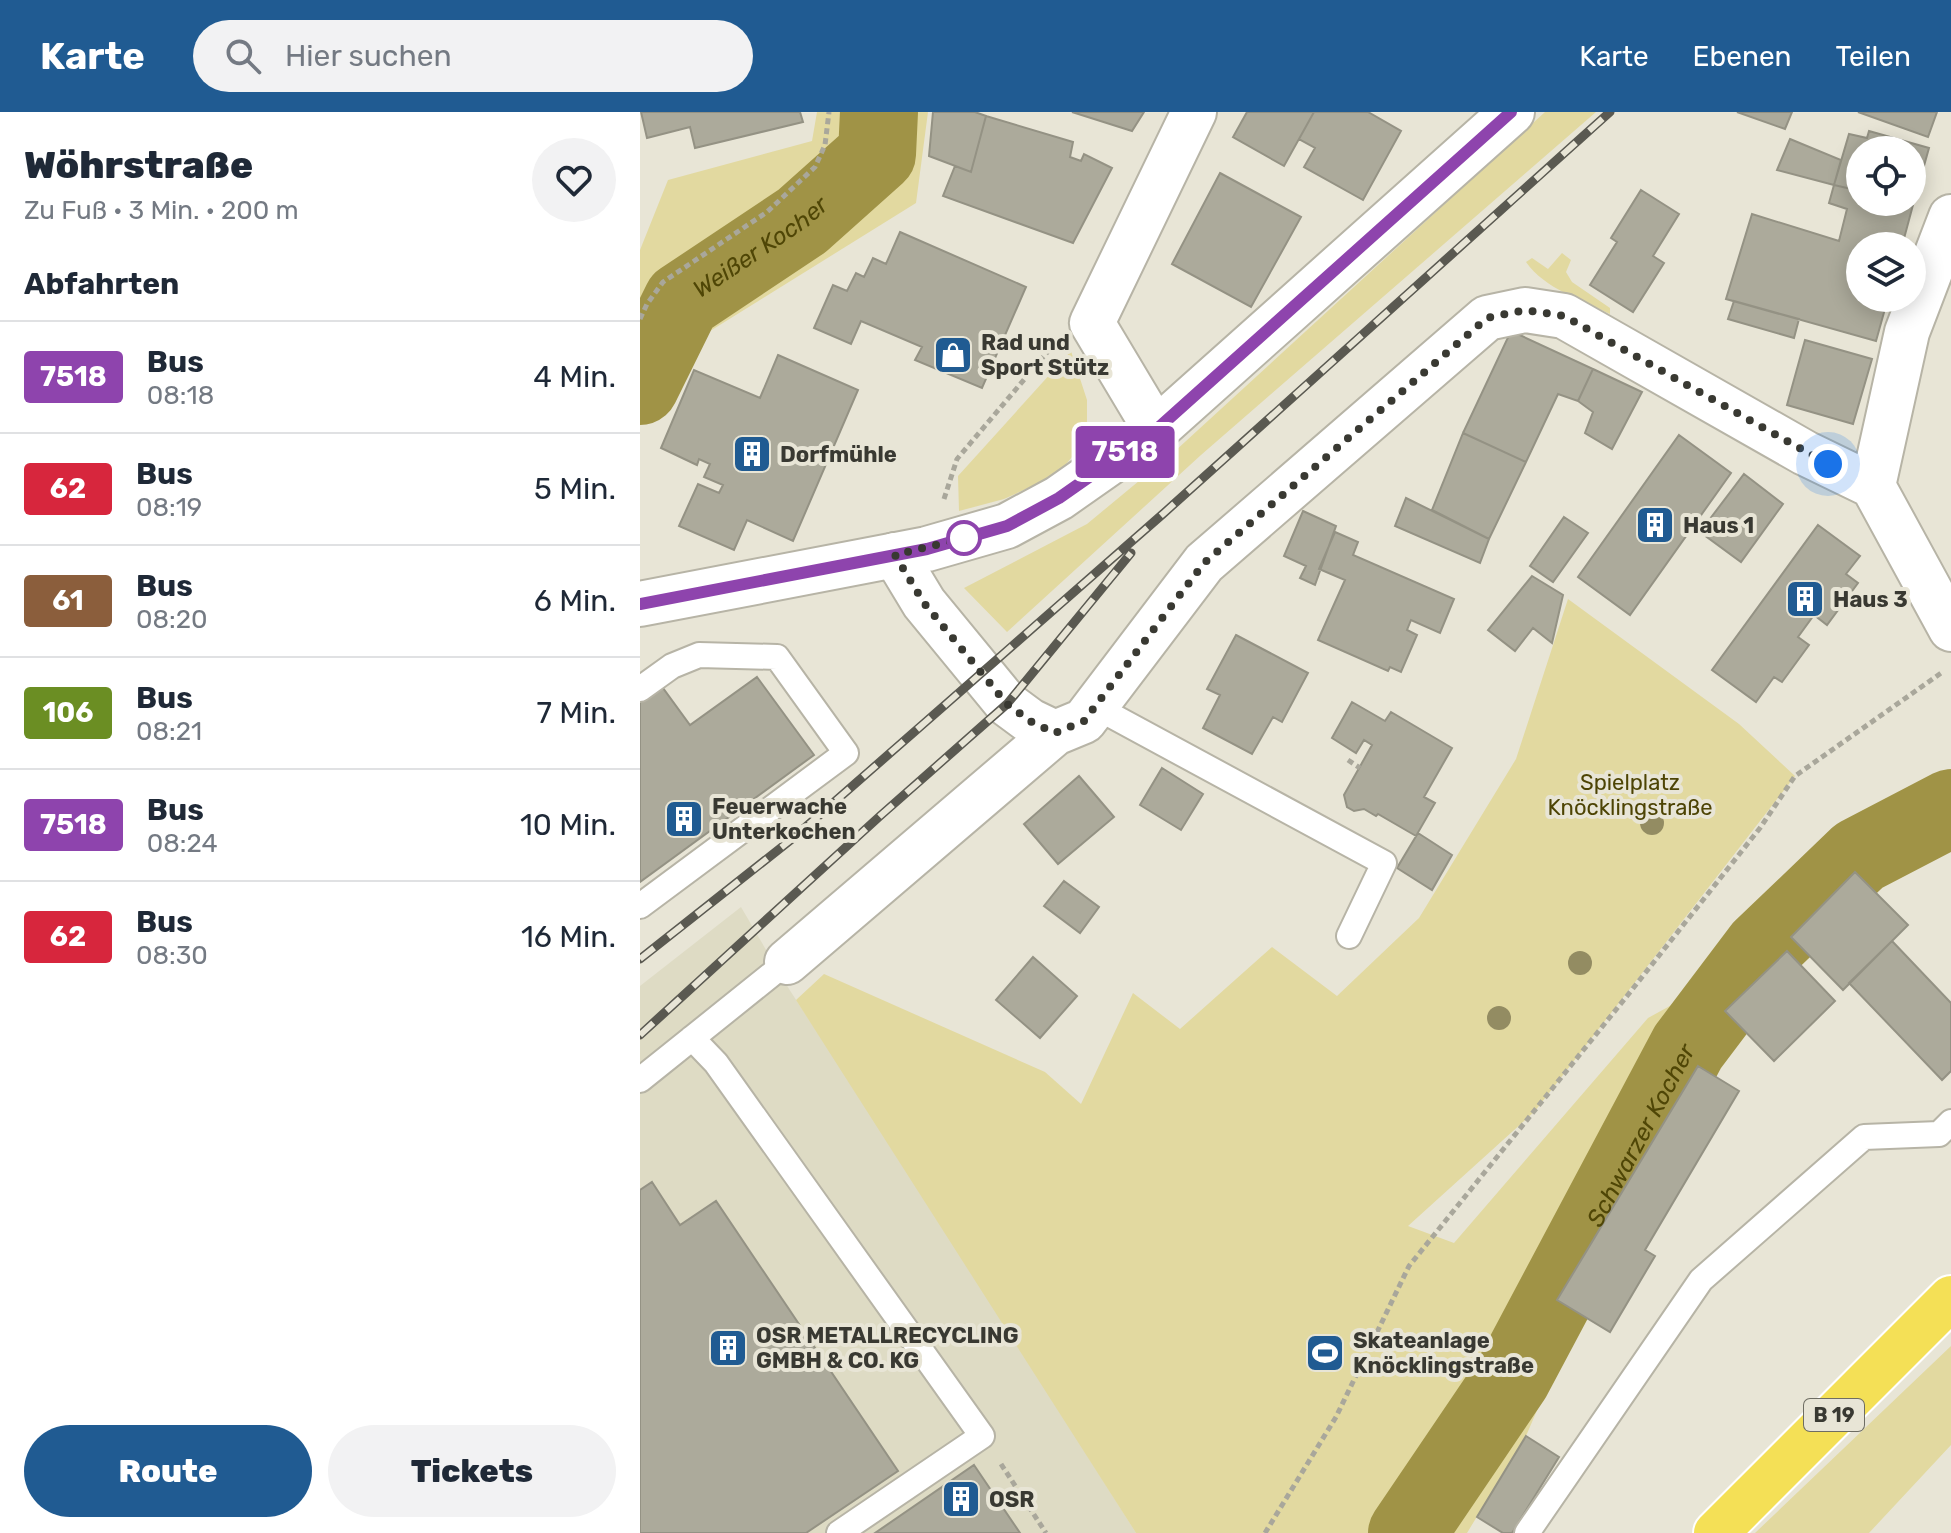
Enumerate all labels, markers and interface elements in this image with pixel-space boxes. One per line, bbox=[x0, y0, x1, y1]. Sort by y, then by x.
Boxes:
search box bbox=[193, 20, 753, 92]
text: Karte bbox=[40, 33, 145, 79]
icon: search bbox=[221, 34, 265, 78]
text: Hier suchen bbox=[285, 38, 452, 74]
text: Karte bbox=[1579, 40, 1649, 73]
text: Ebenen bbox=[1693, 40, 1792, 73]
text: Teilen bbox=[1836, 40, 1911, 73]
map controls bbox=[1846, 136, 1926, 312]
button: locate bbox=[1846, 136, 1926, 216]
button: heart bbox=[532, 138, 616, 222]
text: Wöhrstraße bbox=[24, 142, 253, 188]
water label: Weißer Kocher bbox=[688, 190, 834, 304]
text: Zu Fuß · 3 Min. · 200 m bbox=[24, 195, 299, 226]
button: layers bbox=[1846, 232, 1926, 312]
text: Abfahrten bbox=[24, 266, 179, 302]
place label: Rad und Sport Stütz bbox=[981, 329, 1109, 381]
shop icon: Rad und Sport Stütz bbox=[932, 334, 974, 376]
text: Bus bbox=[147, 344, 204, 380]
text: 4 Min. bbox=[533, 359, 616, 395]
text: 7518 bbox=[40, 360, 107, 393]
text: 08:18 bbox=[147, 380, 214, 411]
line badge: 7518 bbox=[1069, 426, 1181, 478]
building icon: Dorfmühle bbox=[731, 433, 773, 475]
text: 7518 bbox=[1092, 435, 1158, 468]
place label: Dorfmühle bbox=[780, 441, 897, 468]
your location bbox=[1808, 444, 1848, 484]
text: Bus bbox=[136, 456, 193, 492]
text: 5 Min. bbox=[534, 471, 616, 507]
text: 62 bbox=[50, 472, 86, 505]
text: 08:19 bbox=[136, 492, 202, 523]
building icon: Haus 1 bbox=[1634, 504, 1676, 546]
place label: Haus 1 bbox=[1683, 512, 1754, 539]
unlabelled marker bbox=[947, 521, 981, 555]
text: Bus bbox=[136, 568, 193, 604]
building icon: Haus 3 bbox=[1784, 578, 1826, 620]
text: 6 Min. bbox=[534, 583, 616, 619]
text: 61 bbox=[52, 584, 84, 617]
place label: Haus 3 bbox=[1833, 586, 1908, 613]
text: 08:20 bbox=[136, 604, 207, 635]
text: Bus bbox=[136, 680, 193, 716]
text: 7 Min. bbox=[536, 695, 616, 731]
text: 106 bbox=[42, 696, 94, 729]
text: 08:21 bbox=[136, 716, 202, 747]
park label: Spielplatz Knöcklingstraße bbox=[1547, 769, 1713, 821]
text: Bus bbox=[147, 792, 204, 828]
place label: Feuerwache Unterkochen bbox=[712, 793, 856, 845]
building icon: Feuerwache Unterkochen bbox=[663, 798, 705, 840]
text: 10 Min. bbox=[520, 807, 616, 843]
text: 7518 bbox=[40, 808, 107, 841]
text: 08:24 bbox=[147, 828, 218, 859]
text: Bus bbox=[136, 904, 193, 940]
text: 16 Min. bbox=[521, 919, 616, 955]
text: 62 bbox=[50, 920, 86, 953]
text: 08:30 bbox=[136, 940, 208, 971]
water label: Schwarzer Kocher bbox=[1581, 1039, 1701, 1231]
place label: OSR METALLRECYCLING GMBH & CO. KG bbox=[756, 1322, 1019, 1374]
building icon: OSR METALLRECYCLING GMBH & CO. KG bbox=[707, 1327, 749, 1369]
place label: Skateanlage Knöcklingstraße bbox=[1353, 1327, 1534, 1379]
sports icon: Skateanlage Knöcklingstraße bbox=[1304, 1332, 1346, 1374]
road number: B 19 bbox=[1804, 1399, 1864, 1431]
button: Route bbox=[24, 1425, 312, 1517]
button: Tickets bbox=[328, 1425, 616, 1517]
building icon: OSR bbox=[940, 1478, 982, 1520]
place label: OSR bbox=[989, 1486, 1034, 1513]

